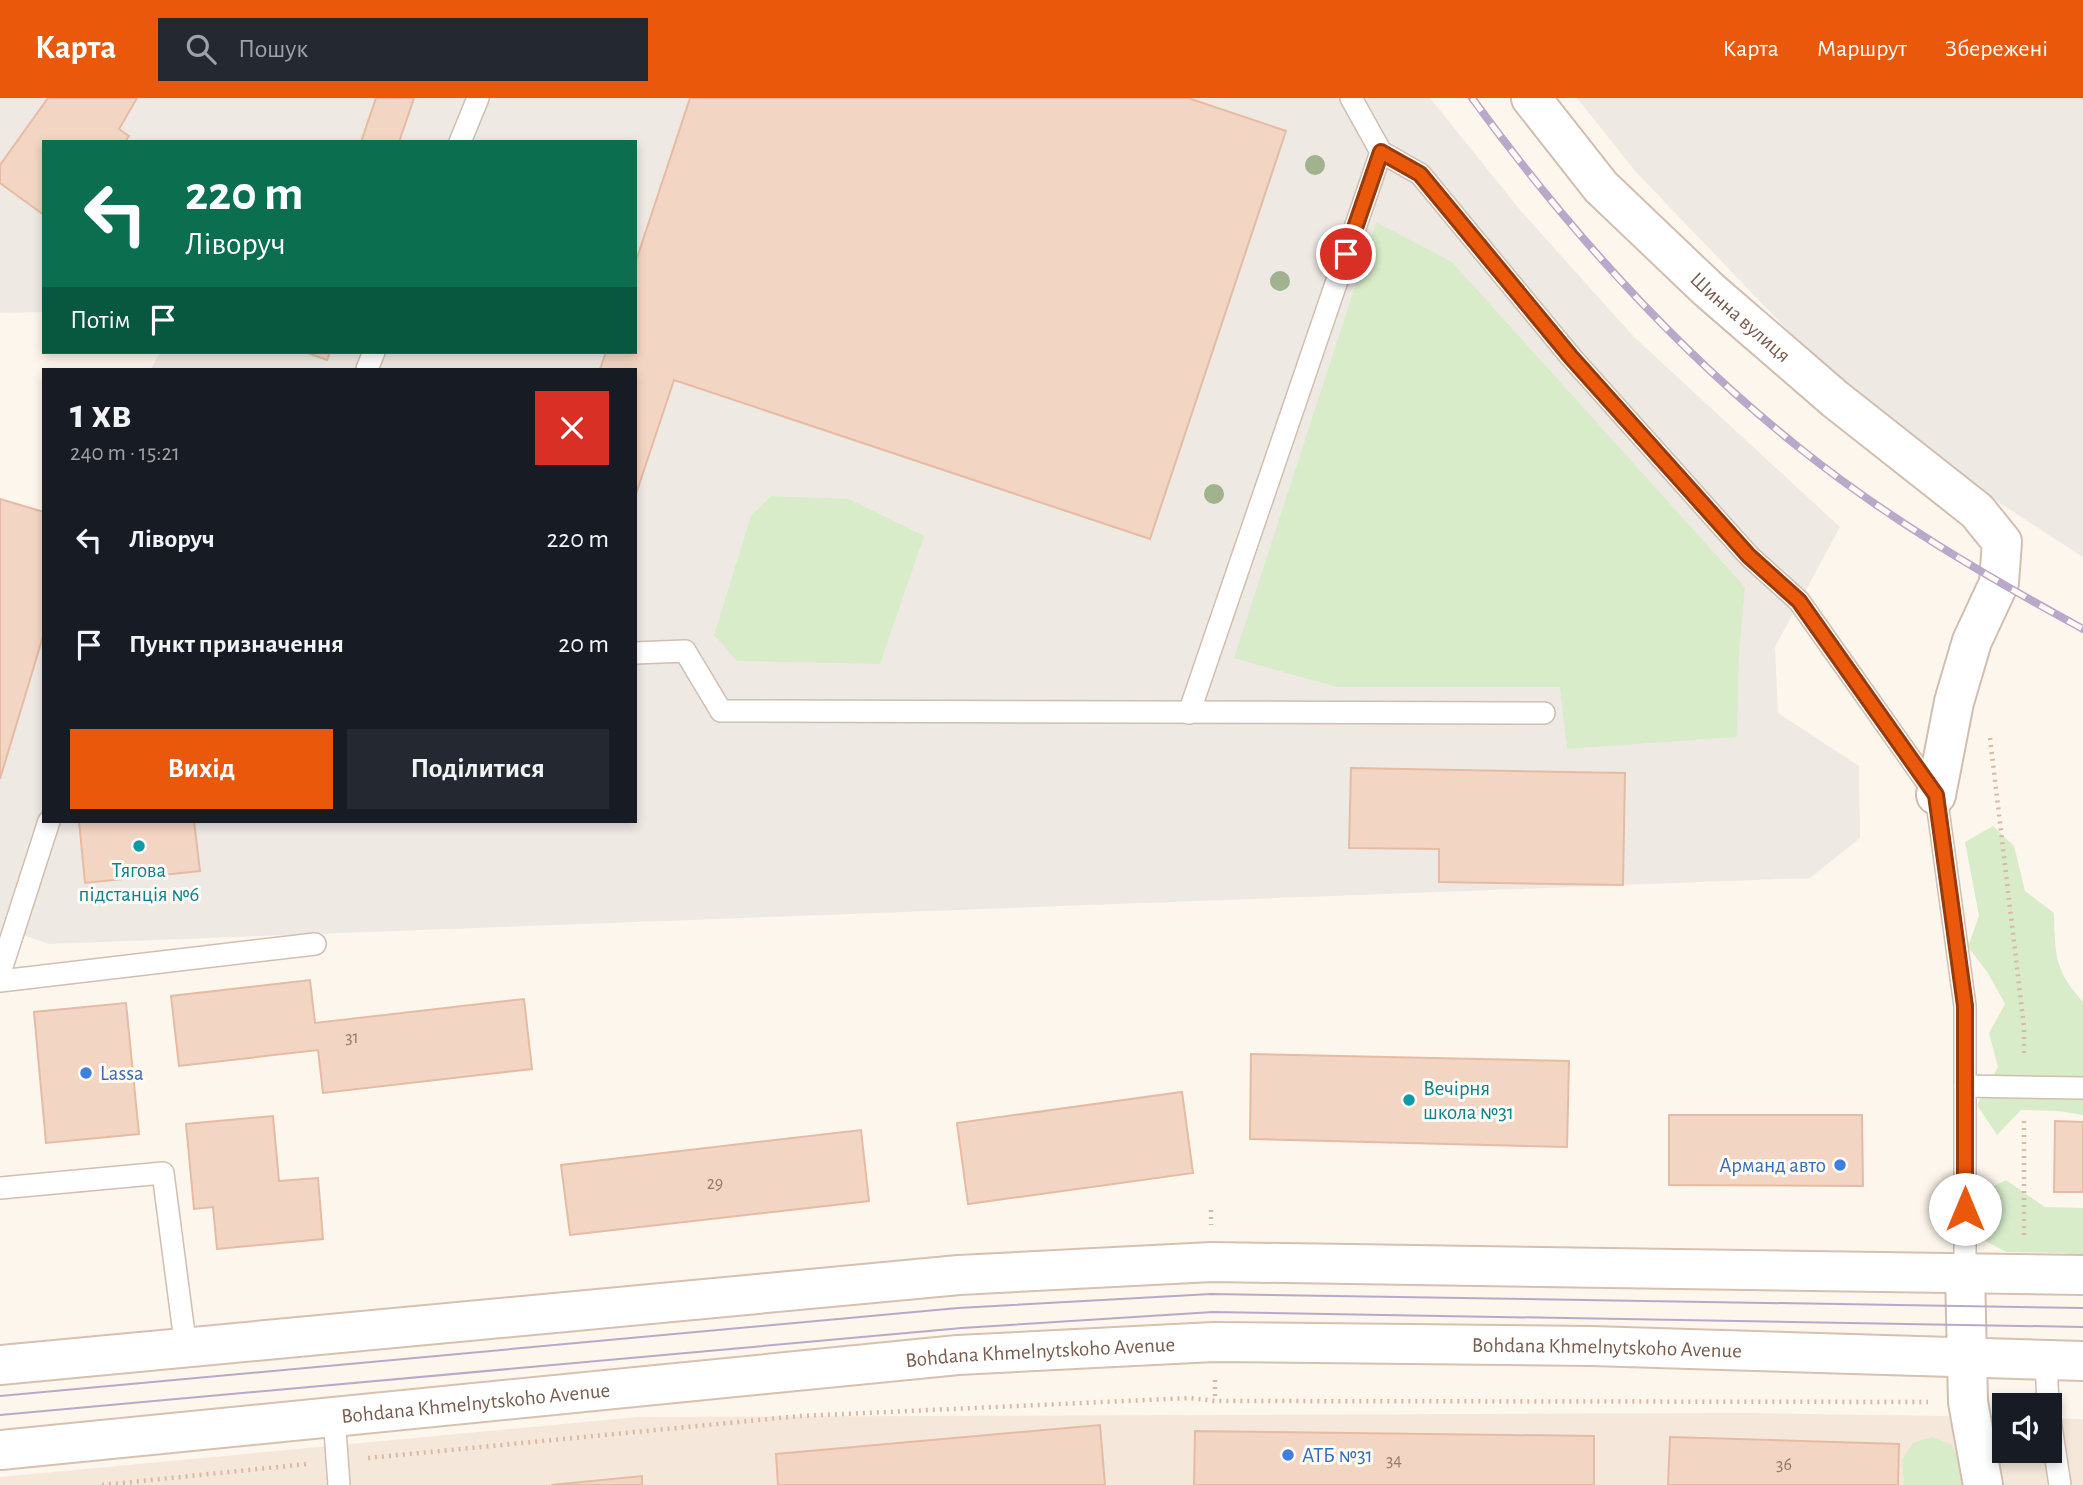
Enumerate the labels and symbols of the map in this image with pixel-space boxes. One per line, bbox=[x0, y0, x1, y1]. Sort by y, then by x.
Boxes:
pin bbox=[1316, 224, 1376, 284]
street label: Шинна вулиця bbox=[1686, 268, 1794, 367]
marker: Тягова пiдстанцiя №6 bbox=[131, 838, 147, 854]
place label: Тягова пiдстанцiя №6 bbox=[79, 860, 199, 905]
house number: 31 bbox=[345, 1029, 359, 1047]
place label: Lassa bbox=[100, 1063, 144, 1084]
marker: Lassa bbox=[78, 1065, 94, 1081]
place label: Вечірня школа №31 bbox=[1423, 1078, 1514, 1123]
marker: Вечірня школа №31 bbox=[1401, 1092, 1417, 1108]
place label: Арманд авто bbox=[1719, 1155, 1826, 1176]
marker: Арманд авто bbox=[1832, 1157, 1848, 1173]
position arrow bbox=[1928, 1172, 2002, 1246]
house number: 29 bbox=[707, 1175, 723, 1193]
street label: Bohdana Khmelnytskoho Avenue bbox=[905, 1334, 1176, 1371]
street label: Bohdana Khmelnytskoho Avenue bbox=[1472, 1335, 1742, 1362]
street label: Bohdana Khmelnytskoho Avenue bbox=[340, 1380, 611, 1427]
place label: АТБ №31 bbox=[1302, 1445, 1373, 1466]
marker: АТБ №31 bbox=[1280, 1447, 1296, 1463]
house number: 34 bbox=[1386, 1452, 1402, 1470]
house number: 36 bbox=[1776, 1456, 1792, 1474]

